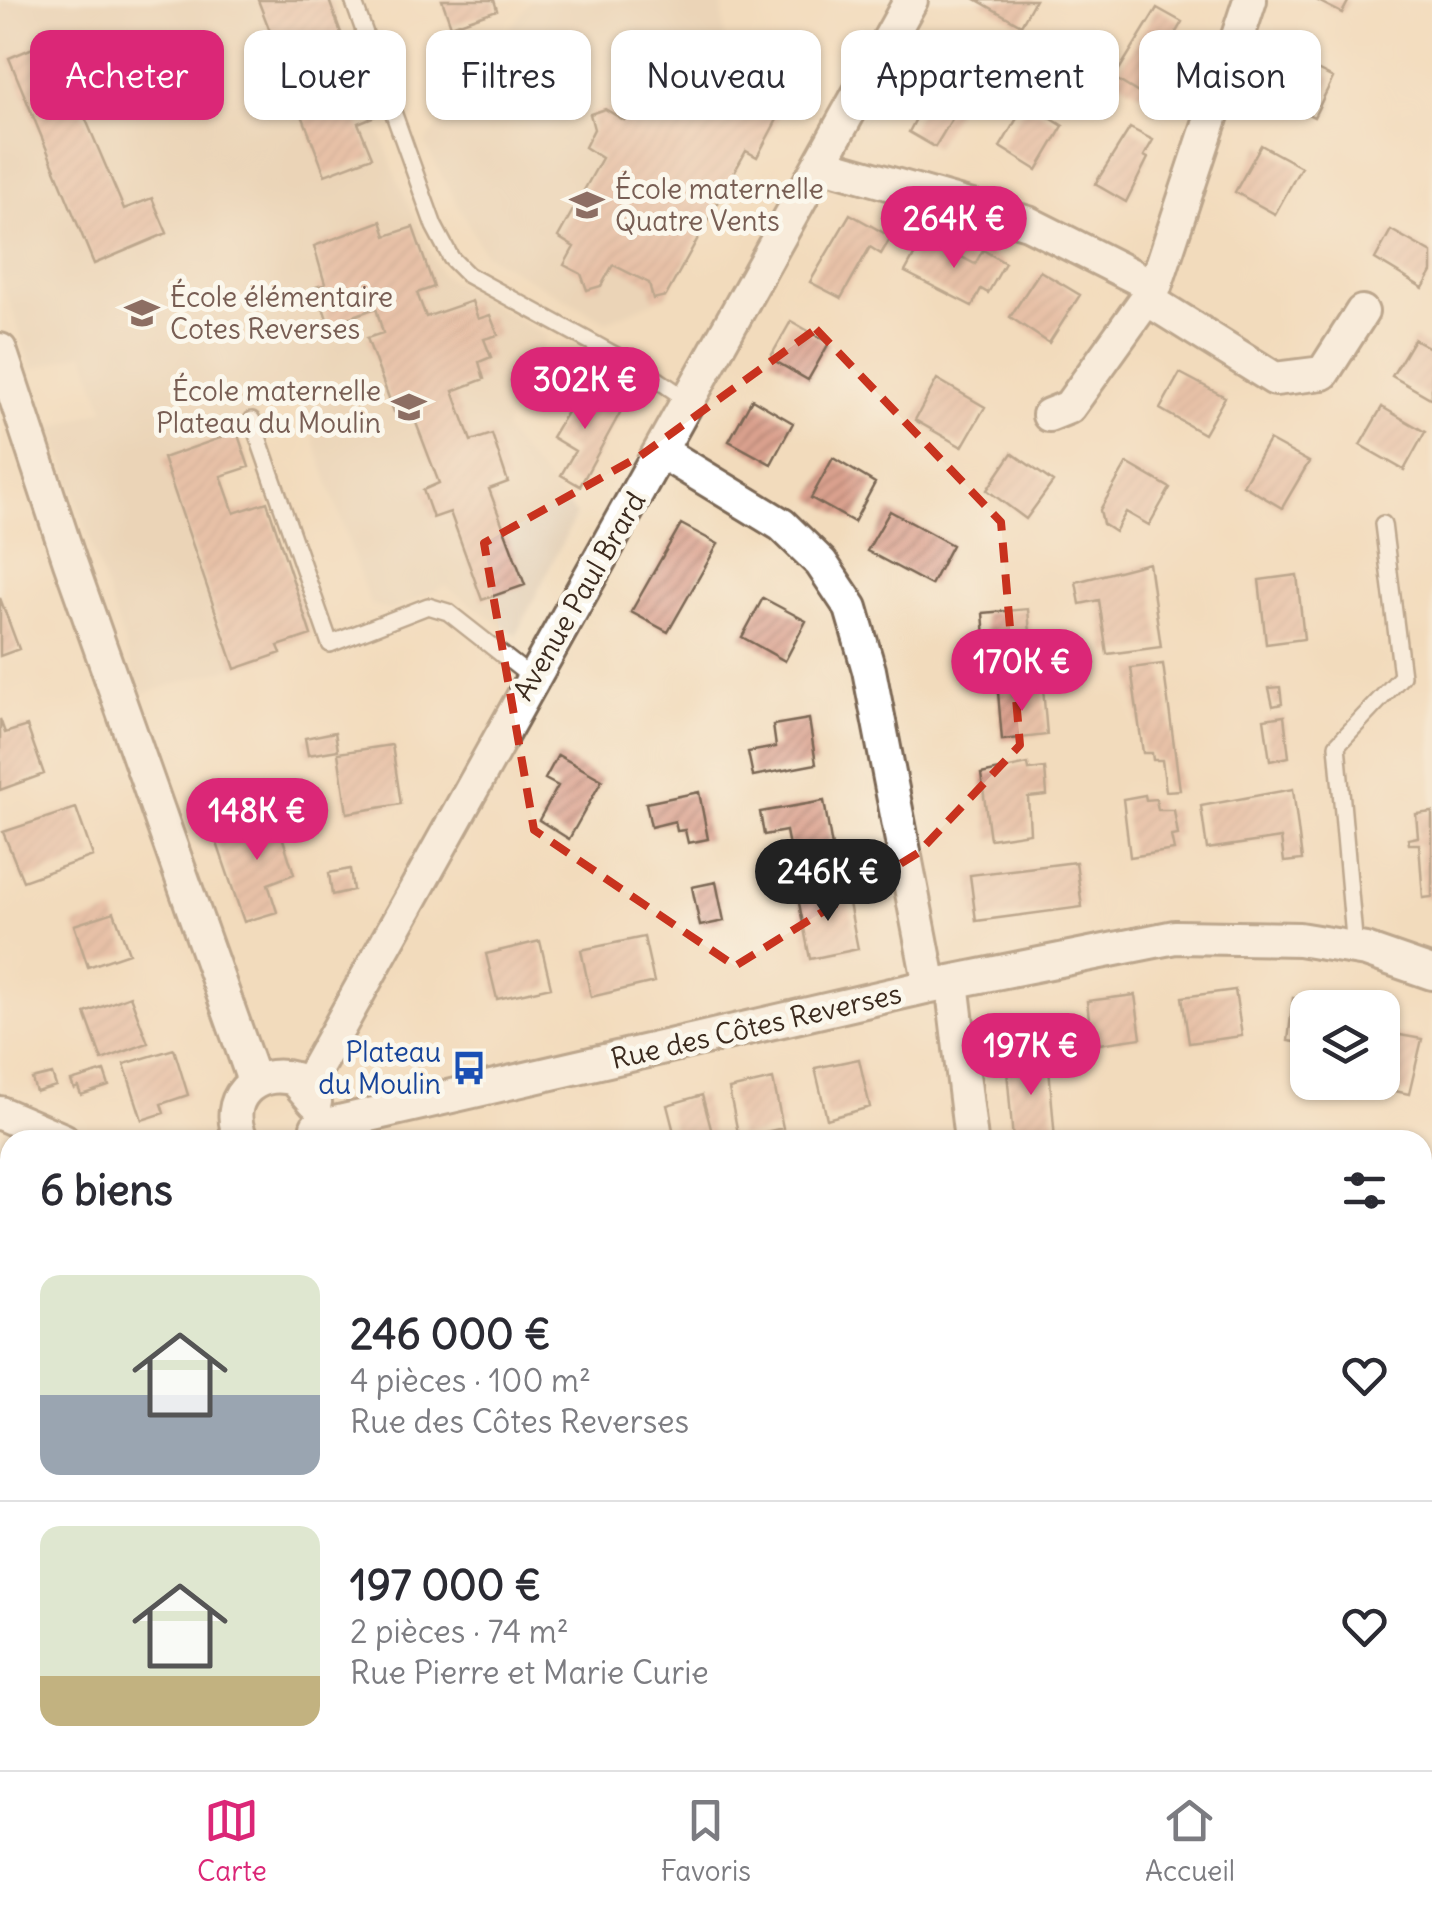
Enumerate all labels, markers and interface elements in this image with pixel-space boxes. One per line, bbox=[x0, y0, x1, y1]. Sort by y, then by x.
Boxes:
chip: Acheter bbox=[30, 30, 224, 120]
chip: Louer bbox=[244, 30, 406, 120]
chip: Filtres bbox=[426, 30, 591, 120]
chip: Nouveau bbox=[611, 30, 821, 120]
chip: Appartement bbox=[841, 30, 1119, 120]
chip: Maison bbox=[1139, 30, 1321, 120]
place label: École maternelle Quatre Vents bbox=[615, 170, 824, 239]
school or university icon: École maternelle Quatre Vents bbox=[568, 186, 606, 224]
pin: 264K € bbox=[873, 186, 1035, 271]
text: 264K € bbox=[903, 198, 1005, 239]
place label: École élémentaire Cotes Reverses bbox=[170, 278, 393, 347]
school or university icon: École élémentaire Cotes Reverses bbox=[123, 294, 161, 332]
pin: 302K € bbox=[504, 347, 666, 432]
text: 302K € bbox=[533, 359, 637, 400]
place label: École maternelle Plateau du Moulin bbox=[156, 372, 381, 441]
school or university icon: École maternelle Plateau du Moulin bbox=[390, 388, 428, 426]
street label: Avenue Paul Brard bbox=[505, 485, 653, 707]
pin: 170K € bbox=[941, 629, 1103, 714]
text: 170K € bbox=[973, 641, 1071, 682]
pin: 148K € bbox=[176, 778, 338, 863]
text: 148K € bbox=[208, 790, 306, 831]
pin: 246K € bbox=[747, 839, 909, 924]
text: 246K € bbox=[777, 851, 879, 892]
street label: Rue des Côtes Reverses bbox=[607, 975, 905, 1077]
map controls bbox=[1290, 990, 1400, 1100]
button: layers bbox=[1290, 990, 1400, 1100]
pin: 197K € bbox=[950, 1013, 1112, 1098]
text: 197K € bbox=[984, 1025, 1078, 1066]
place label: Plateau du Moulin bbox=[318, 1034, 441, 1102]
bus stop icon: Plateau du Moulin bbox=[450, 1049, 488, 1087]
icon: filters bbox=[1337, 1163, 1392, 1218]
text: 6 biens bbox=[40, 1164, 173, 1216]
text: 246 000 € bbox=[350, 1308, 551, 1360]
icon: home bbox=[120, 1315, 240, 1435]
icon: heart bbox=[1337, 1348, 1392, 1403]
text: 4 pièces · 100 m² bbox=[350, 1360, 591, 1401]
text: Rue des Côtes Reverses bbox=[350, 1401, 689, 1442]
text: 197 000 € bbox=[350, 1559, 541, 1611]
icon: home bbox=[120, 1566, 240, 1686]
icon: heart bbox=[1337, 1599, 1392, 1654]
text: 2 pièces · 74 m² bbox=[350, 1611, 569, 1652]
text: Rue Pierre et Marie Curie bbox=[350, 1652, 709, 1693]
tab: Carte bbox=[197, 1793, 267, 1889]
tab: Favoris bbox=[661, 1793, 751, 1889]
tab: Accueil bbox=[1145, 1793, 1235, 1889]

